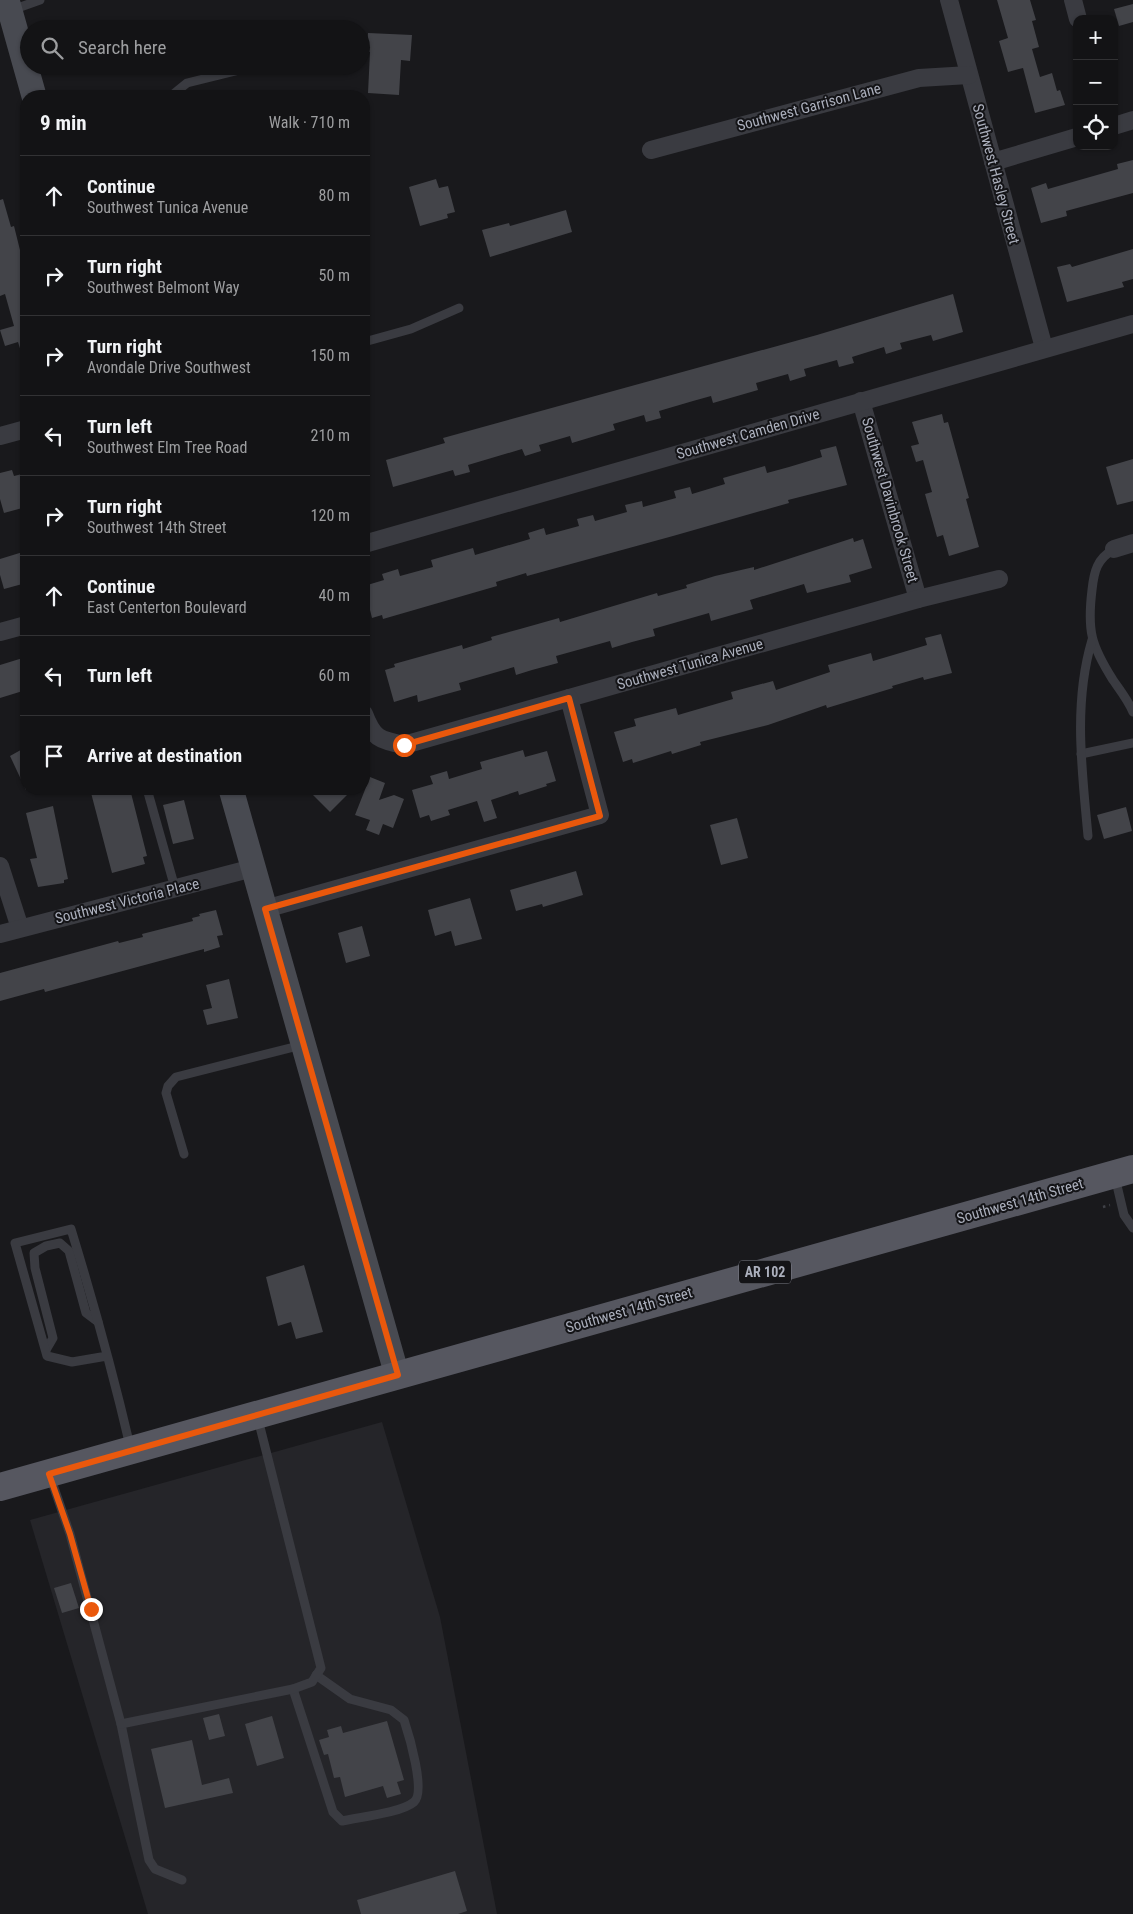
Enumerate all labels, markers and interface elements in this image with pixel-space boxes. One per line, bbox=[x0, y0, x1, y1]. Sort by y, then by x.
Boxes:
map controls bbox=[1073, 15, 1118, 150]
button: + bbox=[1073, 15, 1118, 60]
search box bbox=[20, 20, 370, 75]
icon: search bbox=[38, 34, 66, 62]
text: Search here bbox=[78, 36, 166, 59]
button: − bbox=[1073, 60, 1118, 105]
street label: Southwest Garrison Lane bbox=[735, 79, 883, 135]
street label: Southwest Hasley Street bbox=[969, 102, 1023, 246]
button: locate bbox=[1073, 105, 1118, 150]
text: 9 min bbox=[40, 111, 87, 135]
text: Walk · 710 m bbox=[269, 113, 350, 132]
text: Continue bbox=[87, 175, 155, 198]
icon: ahead bbox=[40, 182, 68, 210]
text: 80 m bbox=[318, 186, 350, 205]
text: Southwest Tunica Avenue bbox=[87, 198, 248, 217]
text: Turn right bbox=[87, 255, 162, 278]
icon: right bbox=[40, 262, 68, 290]
text: 50 m bbox=[318, 266, 350, 285]
text: Southwest Belmont Way bbox=[87, 278, 239, 297]
text: Turn right bbox=[87, 335, 162, 358]
icon: right bbox=[40, 342, 68, 370]
text: 150 m bbox=[311, 346, 350, 365]
text: Avondale Drive Southwest bbox=[87, 358, 251, 377]
street label: Southwest Camden Drive bbox=[674, 405, 822, 463]
text: Turn left bbox=[87, 415, 152, 438]
street label: Southwest Davinbrook Street bbox=[858, 415, 922, 585]
icon: left bbox=[40, 422, 68, 450]
text: 210 m bbox=[311, 426, 350, 445]
text: Southwest Elm Tree Road bbox=[87, 438, 247, 457]
text: Turn right bbox=[87, 495, 162, 518]
icon: right bbox=[40, 502, 68, 530]
text: 120 m bbox=[311, 506, 350, 525]
text: Southwest 14th Street bbox=[87, 518, 227, 537]
text: Continue bbox=[87, 575, 155, 598]
icon: ahead bbox=[40, 582, 68, 610]
text: 40 m bbox=[318, 586, 350, 605]
text: East Centerton Boulevard bbox=[87, 598, 247, 617]
street label: Southwest Tunica Avenue bbox=[615, 635, 765, 693]
icon: left bbox=[40, 662, 68, 690]
text: Turn left bbox=[87, 664, 152, 687]
text: 60 m bbox=[318, 666, 350, 685]
route start bbox=[393, 734, 416, 757]
icon: arrive bbox=[40, 742, 68, 770]
text: Arrive at destination bbox=[87, 744, 242, 767]
street label: Southwest Victoria Place bbox=[53, 874, 201, 928]
street label: Southwest 14th Street bbox=[955, 1174, 1085, 1228]
road number: AR 102 bbox=[739, 1260, 791, 1284]
street label: Southwest 14th Street bbox=[564, 1283, 694, 1337]
route end bbox=[80, 1598, 103, 1621]

